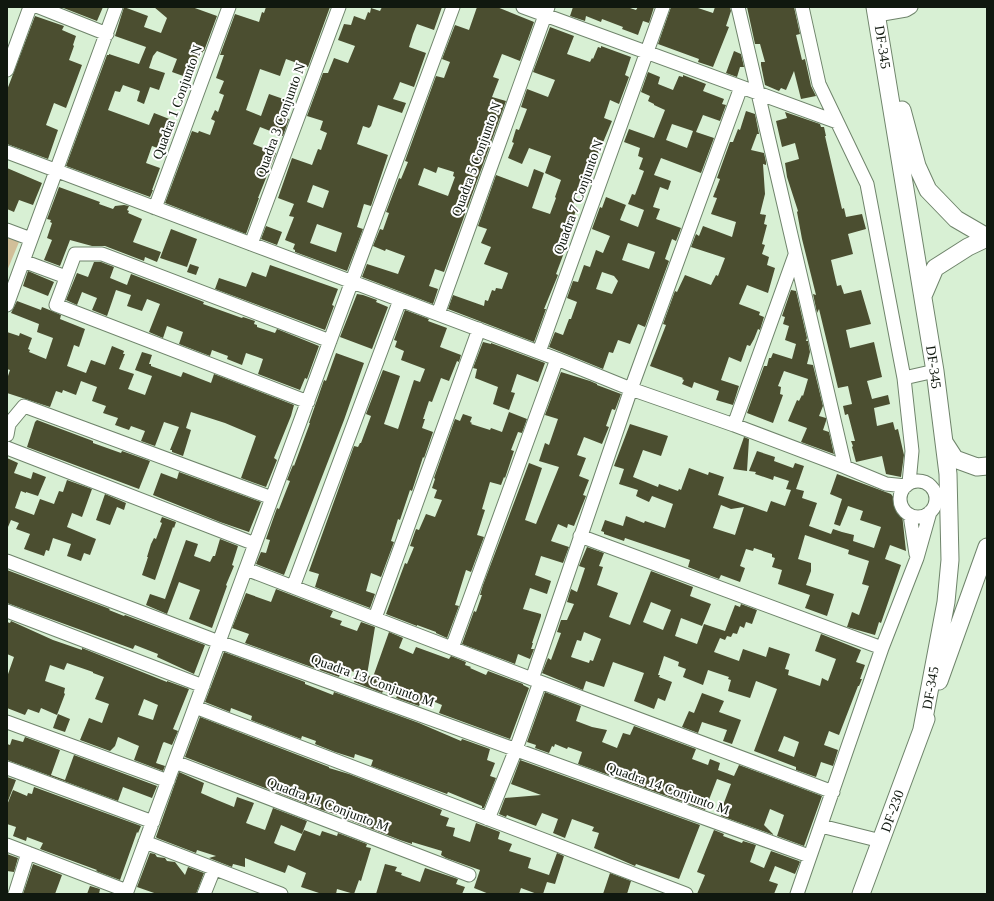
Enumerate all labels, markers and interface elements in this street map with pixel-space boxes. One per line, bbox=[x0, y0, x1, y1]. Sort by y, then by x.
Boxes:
street label: DF-345 bbox=[872, 24, 893, 70]
street label: Quadra 1 Conjunto N bbox=[150, 43, 205, 162]
street label: Quadra 3 Conjunto N bbox=[253, 61, 308, 180]
street label: Quadra 5 Conjunto N bbox=[449, 100, 504, 219]
street label: Quadra 7 Conjunto N bbox=[551, 138, 606, 257]
street label: DF-345 bbox=[923, 344, 944, 390]
street label: Quadra 13 Conjunto M bbox=[309, 651, 437, 710]
street label: DF-345 bbox=[919, 665, 942, 711]
street label: Quadra 14 Conjunto M bbox=[604, 759, 732, 818]
street label: Quadra 11 Conjunto M bbox=[265, 774, 392, 835]
street label: DF-230 bbox=[878, 788, 907, 834]

